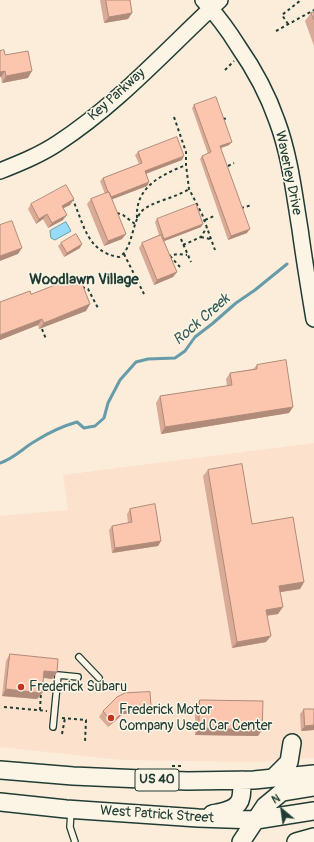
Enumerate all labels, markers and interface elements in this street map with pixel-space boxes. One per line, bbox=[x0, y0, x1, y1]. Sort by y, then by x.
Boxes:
street label: Key Parkway bbox=[85, 65, 149, 125]
street label: Waverley Drive bbox=[271, 129, 305, 217]
district label: Woodlawn Village bbox=[29, 271, 139, 289]
water label: Rock Creek bbox=[170, 290, 234, 350]
place label: Frederick Subaru bbox=[29, 679, 127, 695]
marker: Frederick Subaru bbox=[16, 682, 26, 692]
place label: Frederick Motor Company Used Car Center bbox=[119, 702, 273, 734]
marker: Frederick Motor Company Used Car Center bbox=[106, 713, 116, 723]
road number: US 40 bbox=[135, 769, 179, 791]
north arrow bbox=[262, 790, 302, 830]
text: N bbox=[270, 792, 282, 807]
street label: West Patrick Street bbox=[99, 803, 215, 827]

